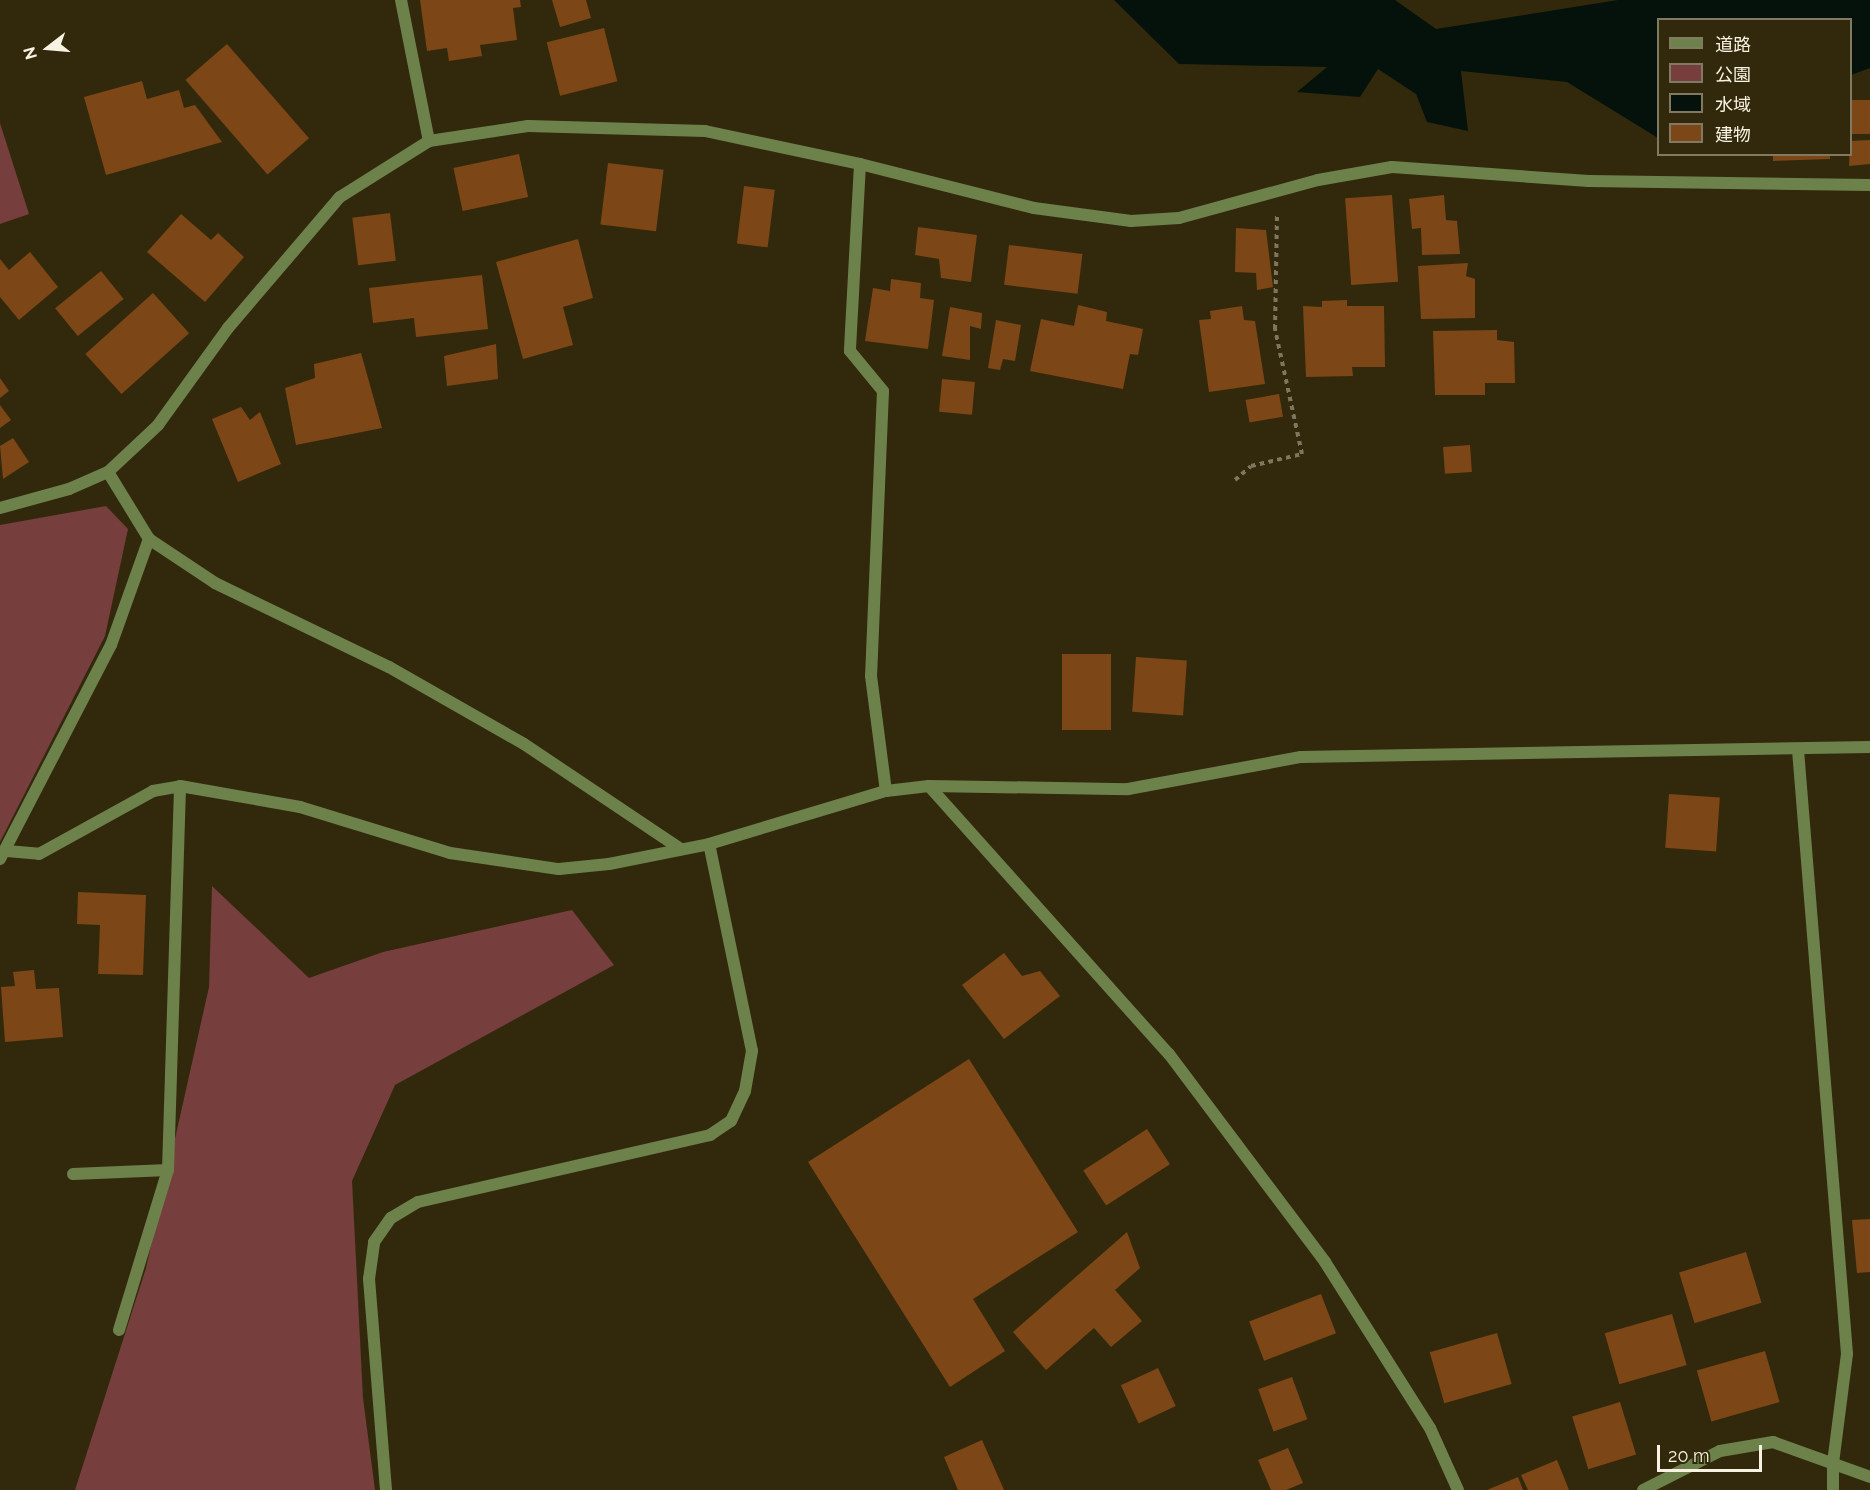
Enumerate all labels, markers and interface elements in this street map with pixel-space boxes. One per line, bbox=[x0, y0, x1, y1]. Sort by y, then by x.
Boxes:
north arrow bbox=[18, 18, 78, 78]
legend bbox=[1657, 18, 1852, 156]
text: 道路 bbox=[1715, 34, 1751, 55]
text: N bbox=[19, 45, 41, 62]
text: 公園 bbox=[1715, 64, 1751, 85]
text: 水域 bbox=[1715, 94, 1751, 115]
text: 建物 bbox=[1715, 124, 1751, 145]
scale bar bbox=[1660, 1433, 1765, 1471]
text: 20 m bbox=[1668, 1445, 1710, 1466]

